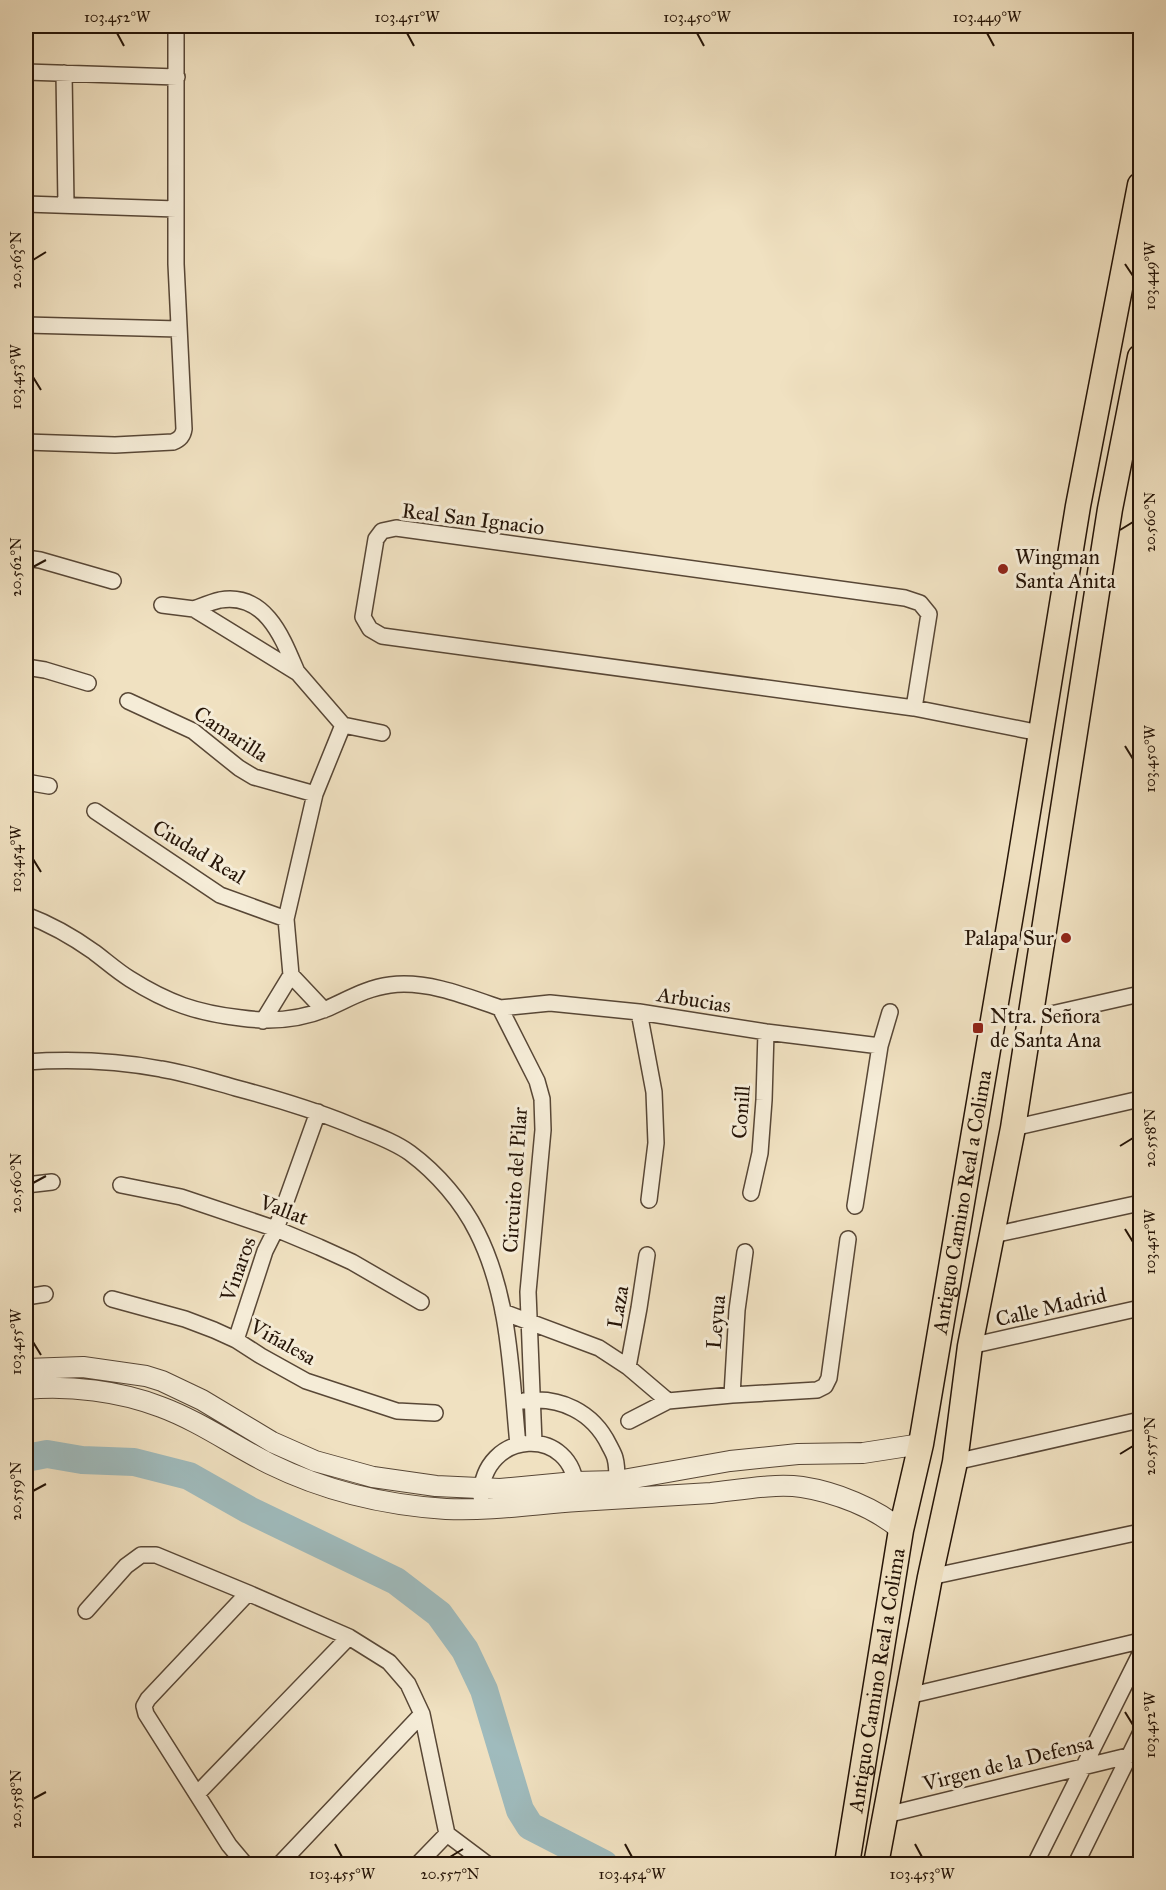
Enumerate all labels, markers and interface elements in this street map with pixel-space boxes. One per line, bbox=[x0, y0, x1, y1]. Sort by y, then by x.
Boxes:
text: 103.452°W bbox=[84, 8, 151, 26]
text: 103.451°W bbox=[375, 8, 440, 26]
text: 103.450°W bbox=[663, 8, 732, 26]
text: 103.449°W bbox=[953, 8, 1022, 26]
text: 20.563°N bbox=[7, 231, 25, 289]
text: 103.449°W bbox=[1141, 241, 1159, 310]
text: 103.453°W bbox=[7, 344, 25, 409]
text: 20.560°N bbox=[1141, 491, 1159, 552]
street label: Real San Ignacio bbox=[400, 497, 546, 541]
text: 20.562°N bbox=[7, 537, 25, 597]
place label: Wingman Santa Anita bbox=[1015, 544, 1116, 594]
marker: Wingman Santa Anita bbox=[996, 562, 1010, 576]
street label: Camarilla bbox=[189, 700, 273, 768]
text: 103.450°W bbox=[1141, 724, 1159, 793]
street label: Ciudad Real bbox=[148, 814, 250, 890]
text: 103.454°W bbox=[7, 825, 25, 892]
place label: Palapa Sur bbox=[964, 925, 1054, 951]
marker: Palapa Sur bbox=[1059, 931, 1073, 945]
street label: Arbucias bbox=[654, 981, 733, 1019]
place label: Ntra. Señora de Santa Ana bbox=[990, 1003, 1101, 1053]
marker: Ntra. Señora de Santa Ana bbox=[971, 1021, 985, 1035]
street label: Antiguo Camino Real a Colima bbox=[927, 1068, 997, 1337]
street label: Conill bbox=[726, 1084, 756, 1140]
street label: Circuito del Pilar bbox=[497, 1106, 533, 1254]
text: 20.558°N bbox=[1141, 1108, 1159, 1168]
text: 20.560°N bbox=[7, 1152, 25, 1213]
street label: Vallat bbox=[255, 1189, 312, 1231]
text: 103.451°W bbox=[1141, 1209, 1159, 1274]
street label: Vinaros bbox=[214, 1233, 262, 1306]
street label: Calle Madrid bbox=[993, 1282, 1109, 1332]
street label: Laza bbox=[601, 1283, 635, 1330]
street label: Leyua bbox=[701, 1294, 731, 1350]
text: 103.455°W bbox=[7, 1308, 25, 1375]
street label: Viñalesa bbox=[245, 1313, 321, 1371]
text: 20.557°N bbox=[1141, 1416, 1159, 1476]
text: 20.559°N bbox=[7, 1461, 25, 1521]
street label: Antiguo Camino Real a Colima bbox=[842, 1546, 911, 1815]
text: 103.452°W bbox=[1141, 1691, 1159, 1758]
street label: Virgen de la Defensa bbox=[919, 1729, 1096, 1797]
text: 20.558°N bbox=[7, 1769, 25, 1829]
text: 103.455°W bbox=[309, 1865, 376, 1883]
text: 20.557°N bbox=[420, 1865, 480, 1883]
text: 103.454°W bbox=[599, 1865, 666, 1883]
text: 103.453°W bbox=[890, 1865, 955, 1883]

